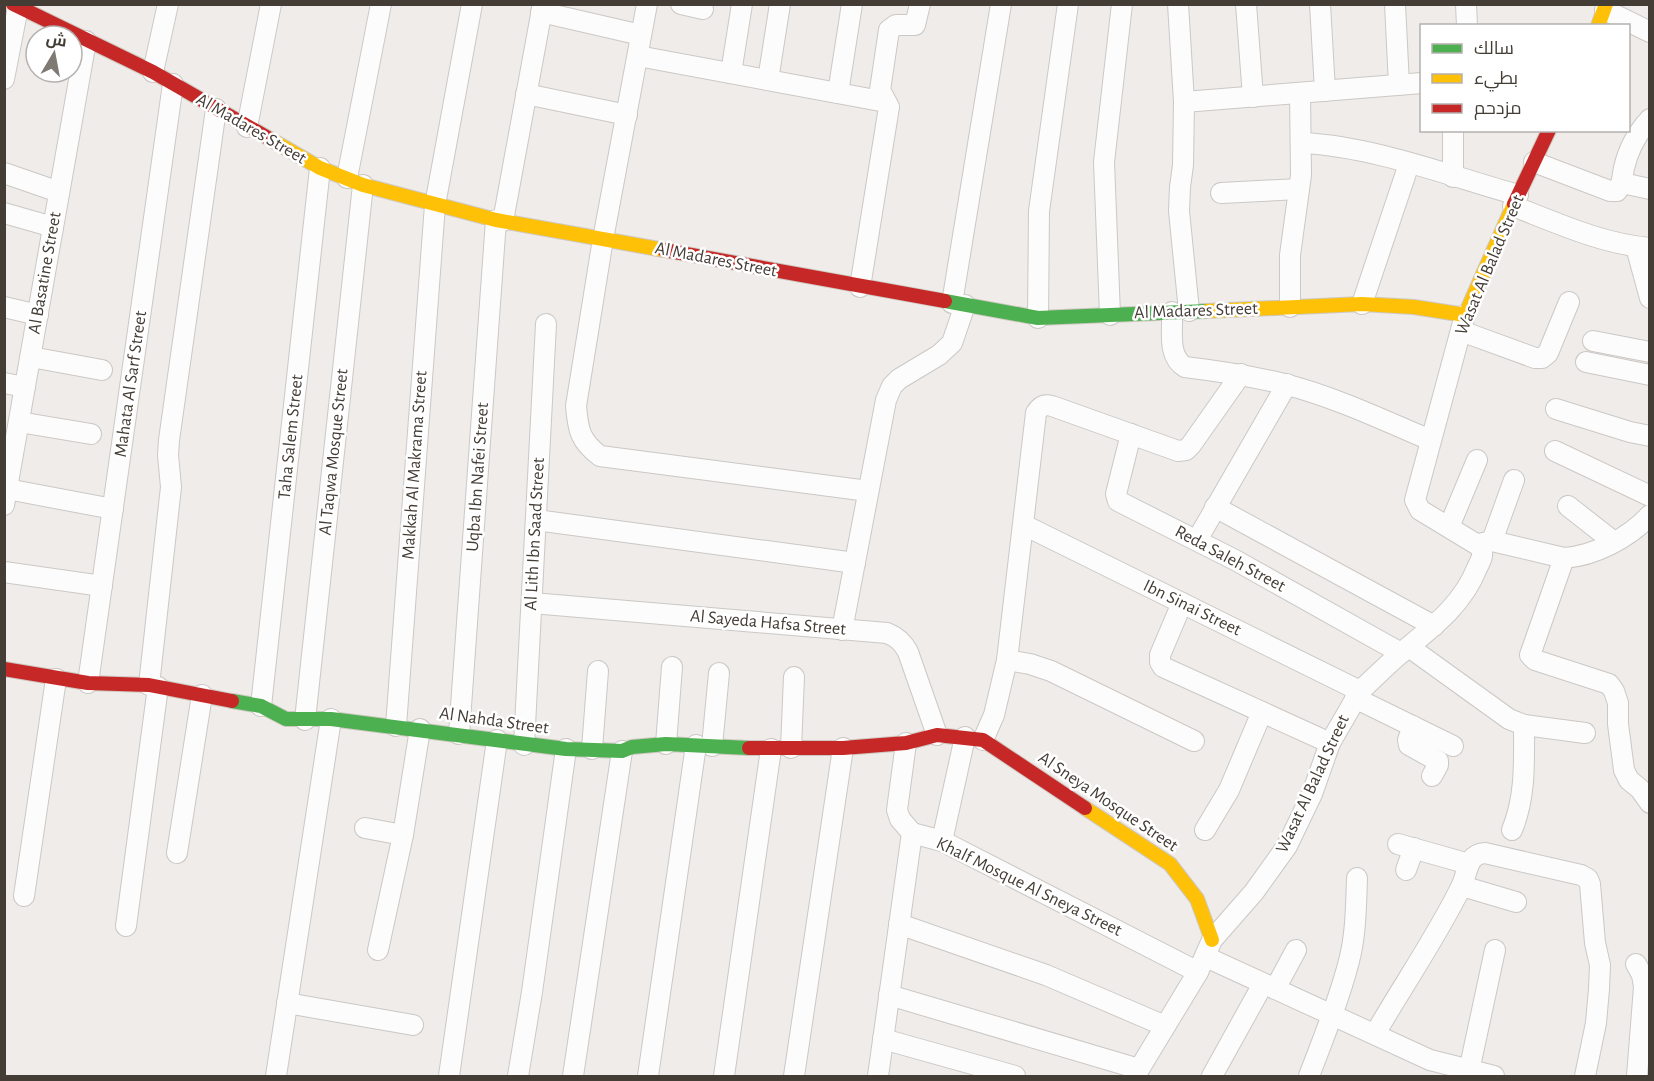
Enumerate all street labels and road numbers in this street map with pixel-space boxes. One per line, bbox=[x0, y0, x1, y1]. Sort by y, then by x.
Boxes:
street label: Al Madares Street bbox=[193, 90, 309, 168]
street label: Wasat Al Balad Street bbox=[1452, 192, 1528, 338]
street label: Al Basatine Street bbox=[25, 210, 65, 336]
street label: Al Madares Street bbox=[654, 239, 779, 281]
street label: Al Madares Street bbox=[1134, 300, 1258, 322]
street label: Mahata Al Sarf Street bbox=[112, 309, 150, 458]
street label: Al Taqwa Mosque Street bbox=[316, 368, 352, 536]
street label: Makkah Al Makrama Street bbox=[399, 370, 431, 560]
street label: Taha Salem Street bbox=[275, 373, 307, 500]
street label: Uqba Ibn Nafei Street bbox=[464, 401, 492, 552]
street label: Al Lith Ibn Saad Street bbox=[522, 457, 548, 611]
street label: Reda Saleh Street bbox=[1172, 522, 1288, 596]
street label: Ibn Sinai Street bbox=[1140, 577, 1244, 639]
street label: Al Sayeda Hafsa Street bbox=[689, 607, 847, 639]
street label: Al Nahda Street bbox=[438, 704, 550, 738]
street label: Wasat Al Balad Street bbox=[1273, 712, 1353, 856]
street label: Al Sneya Mosque Street bbox=[1035, 749, 1181, 855]
street label: Khalf Mosque Al Sneya Street bbox=[933, 834, 1125, 940]

